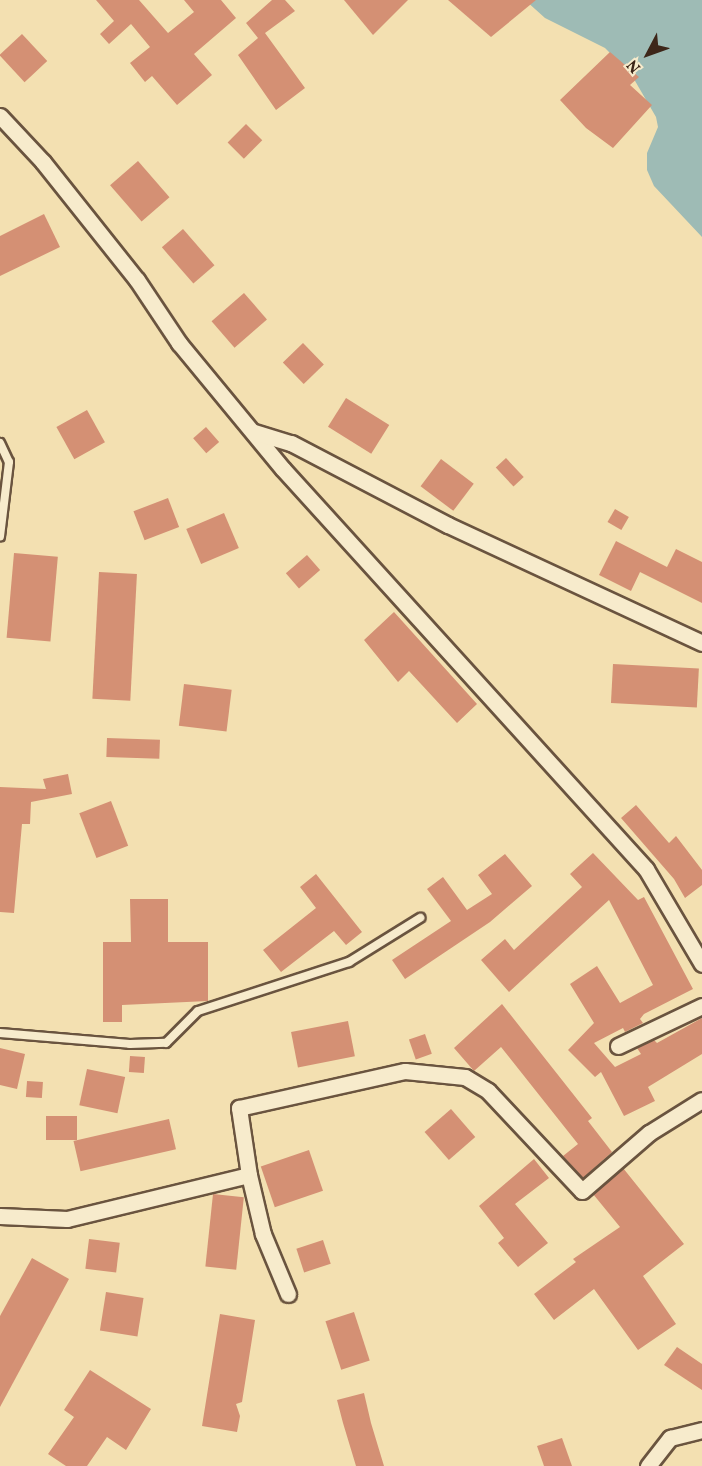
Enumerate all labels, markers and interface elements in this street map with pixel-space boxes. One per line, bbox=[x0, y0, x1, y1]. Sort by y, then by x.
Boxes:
north arrow bbox=[618, 24, 678, 84]
text: N bbox=[622, 54, 647, 77]

